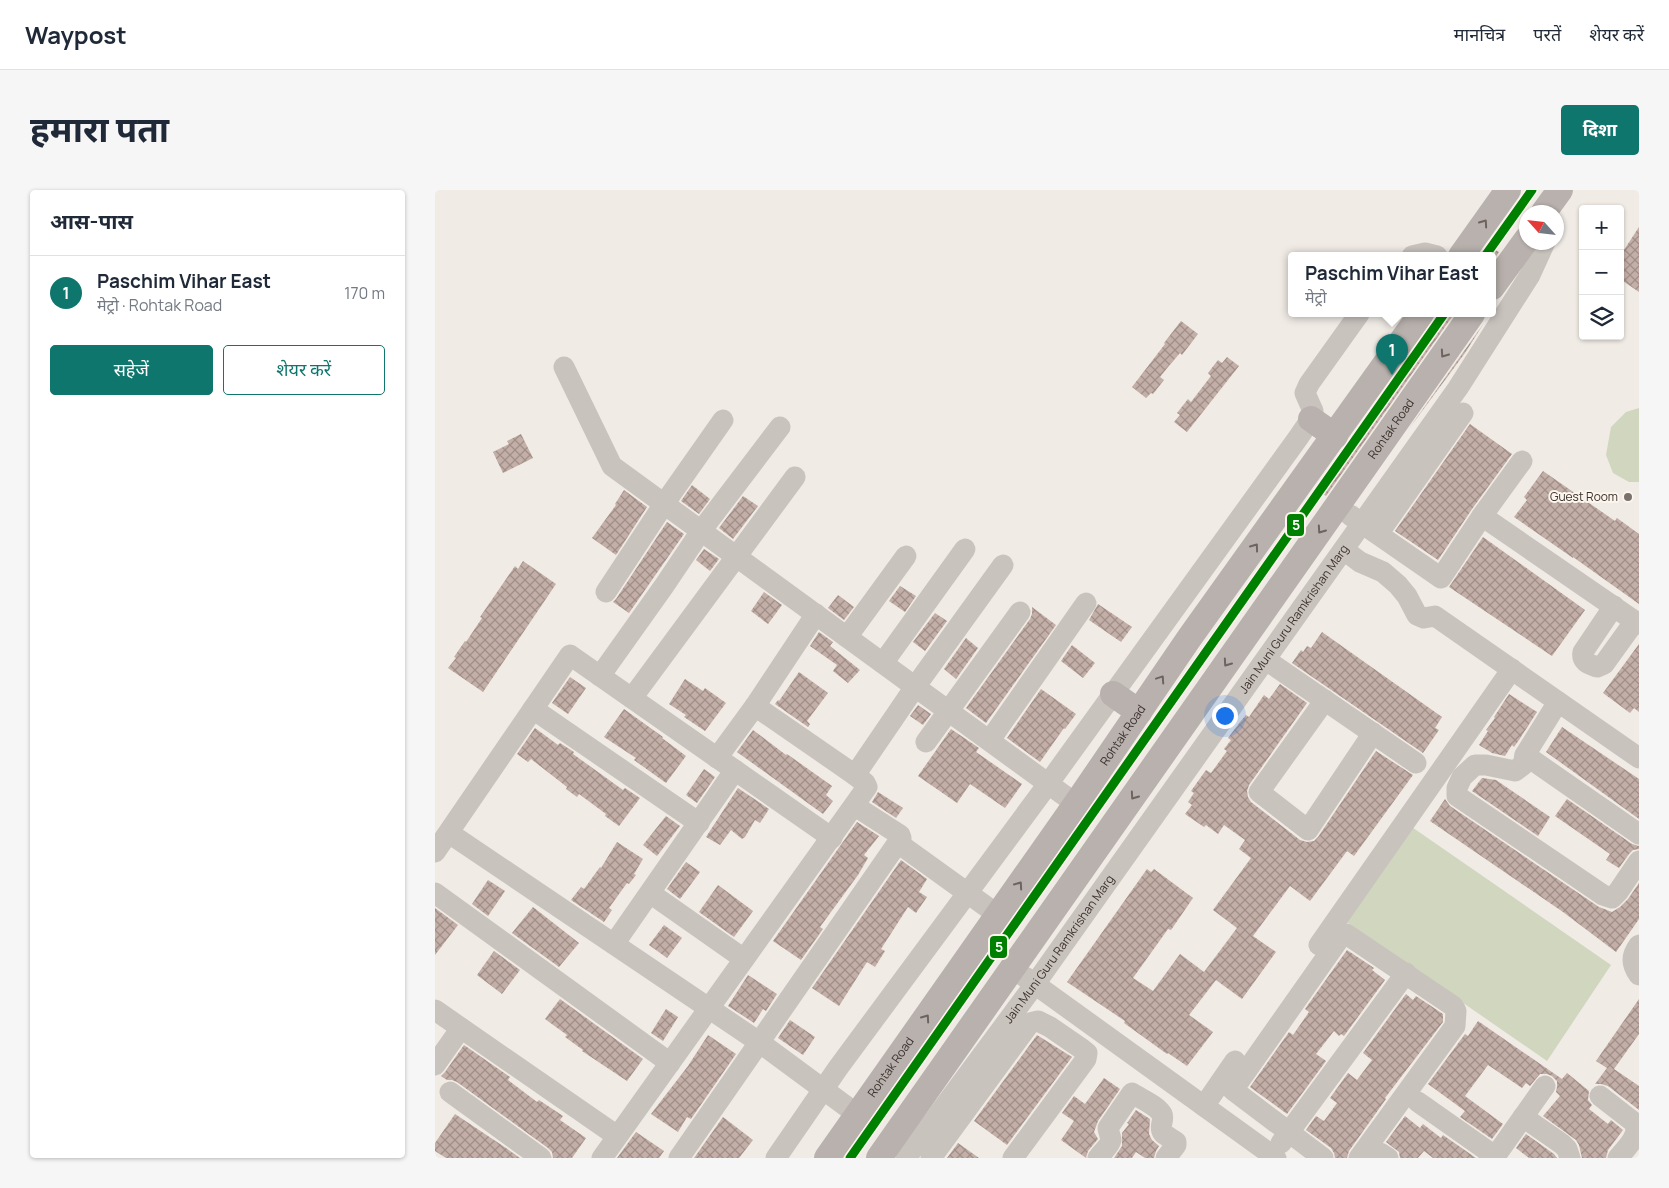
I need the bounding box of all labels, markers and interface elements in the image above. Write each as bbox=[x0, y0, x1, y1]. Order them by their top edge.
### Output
text: Waypost bbox=[25, 18, 127, 51]
text: मानचित्र bbox=[1454, 22, 1505, 46]
text: परतें bbox=[1533, 22, 1561, 46]
text: शेयर करें bbox=[1589, 22, 1644, 46]
text: हमारा पता bbox=[30, 105, 169, 153]
button: दिशा bbox=[1561, 105, 1639, 155]
north arrow bbox=[1519, 205, 1564, 250]
map controls bbox=[1579, 205, 1624, 340]
button: + bbox=[1579, 205, 1624, 250]
text: आस-पास bbox=[50, 207, 133, 235]
one-way arrow bbox=[1479, 220, 1487, 229]
button: − bbox=[1579, 250, 1624, 295]
popup bbox=[1288, 252, 1496, 317]
text: Paschim Vihar East bbox=[1305, 260, 1479, 286]
text: Paschim Vihar East bbox=[97, 268, 271, 294]
text: 1 bbox=[62, 282, 70, 304]
text: 170 m bbox=[344, 282, 385, 304]
text: मेट्रो bbox=[1305, 286, 1327, 308]
text: मेट्रो · Rohtak Road bbox=[97, 294, 222, 316]
button: layers bbox=[1579, 295, 1624, 340]
pin: 1 bbox=[1376, 334, 1408, 375]
button: सहेजें bbox=[50, 345, 213, 395]
button: शेयर करें bbox=[223, 345, 385, 395]
one-way arrow bbox=[1441, 348, 1450, 357]
street label: Rohtak Road bbox=[1364, 395, 1418, 462]
place label: Guest Room bbox=[1550, 488, 1618, 505]
marker: Guest Room bbox=[1622, 491, 1634, 503]
line badge: 5 bbox=[1286, 513, 1305, 537]
text: 5 bbox=[1292, 515, 1300, 534]
one-way arrow bbox=[1318, 524, 1327, 534]
street label: Jain Muni Guru Ramkrishan Marg bbox=[1235, 541, 1352, 697]
one-way arrow bbox=[1249, 543, 1258, 552]
one-way arrow bbox=[1224, 657, 1233, 667]
one-way arrow bbox=[1155, 675, 1164, 685]
street label: Rohtak Road bbox=[1096, 701, 1149, 769]
your location bbox=[1212, 703, 1238, 729]
one-way arrow bbox=[1131, 790, 1140, 800]
street label: Jain Muni Guru Ramkrishan Marg bbox=[1000, 871, 1118, 1027]
one-way arrow bbox=[1013, 881, 1022, 891]
line badge: 5 bbox=[989, 935, 1008, 959]
text: 5 bbox=[995, 937, 1003, 956]
one-way arrow bbox=[920, 1014, 929, 1024]
street label: Rohtak Road bbox=[863, 1033, 918, 1101]

